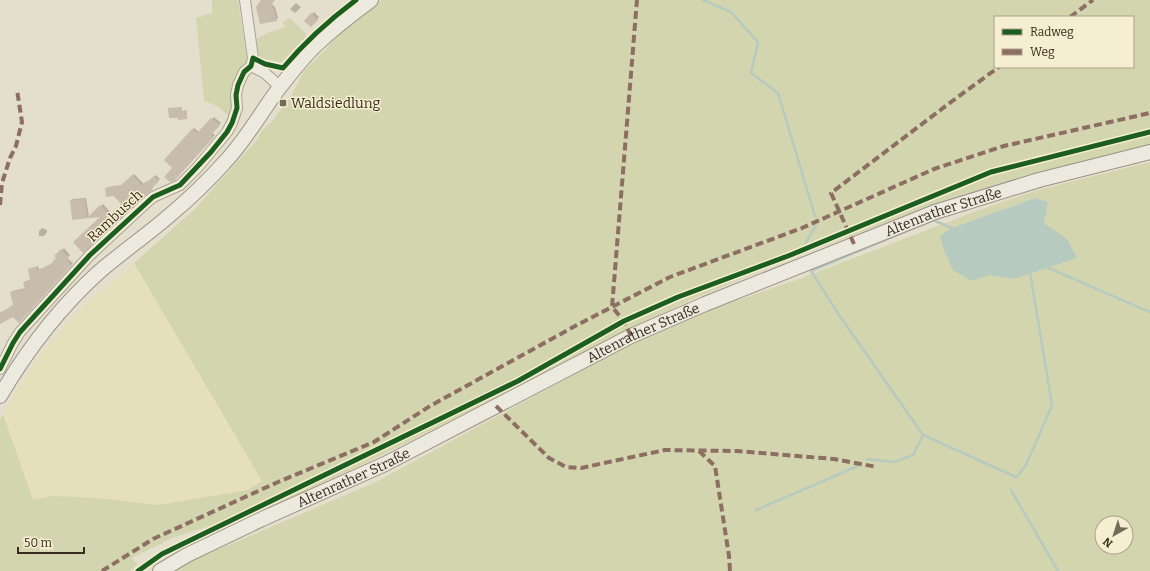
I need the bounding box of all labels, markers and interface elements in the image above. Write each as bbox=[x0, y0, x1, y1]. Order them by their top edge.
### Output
legend bbox=[994, 16, 1134, 68]
text: Radweg bbox=[1030, 25, 1074, 39]
text: Weg bbox=[1030, 45, 1055, 59]
place label: Waldsiedlung bbox=[291, 95, 381, 112]
marker: Waldsiedlung bbox=[278, 98, 288, 108]
street label: Altenrather Straße bbox=[882, 184, 1004, 240]
street label: Rambusch bbox=[84, 186, 146, 246]
street label: Altenrather Straße bbox=[584, 299, 702, 366]
street label: Altenrather Straße bbox=[294, 444, 413, 511]
north arrow bbox=[1094, 515, 1134, 555]
scale bar bbox=[18, 529, 84, 555]
text: N bbox=[1100, 534, 1115, 550]
text: 50 m bbox=[24, 536, 53, 550]

